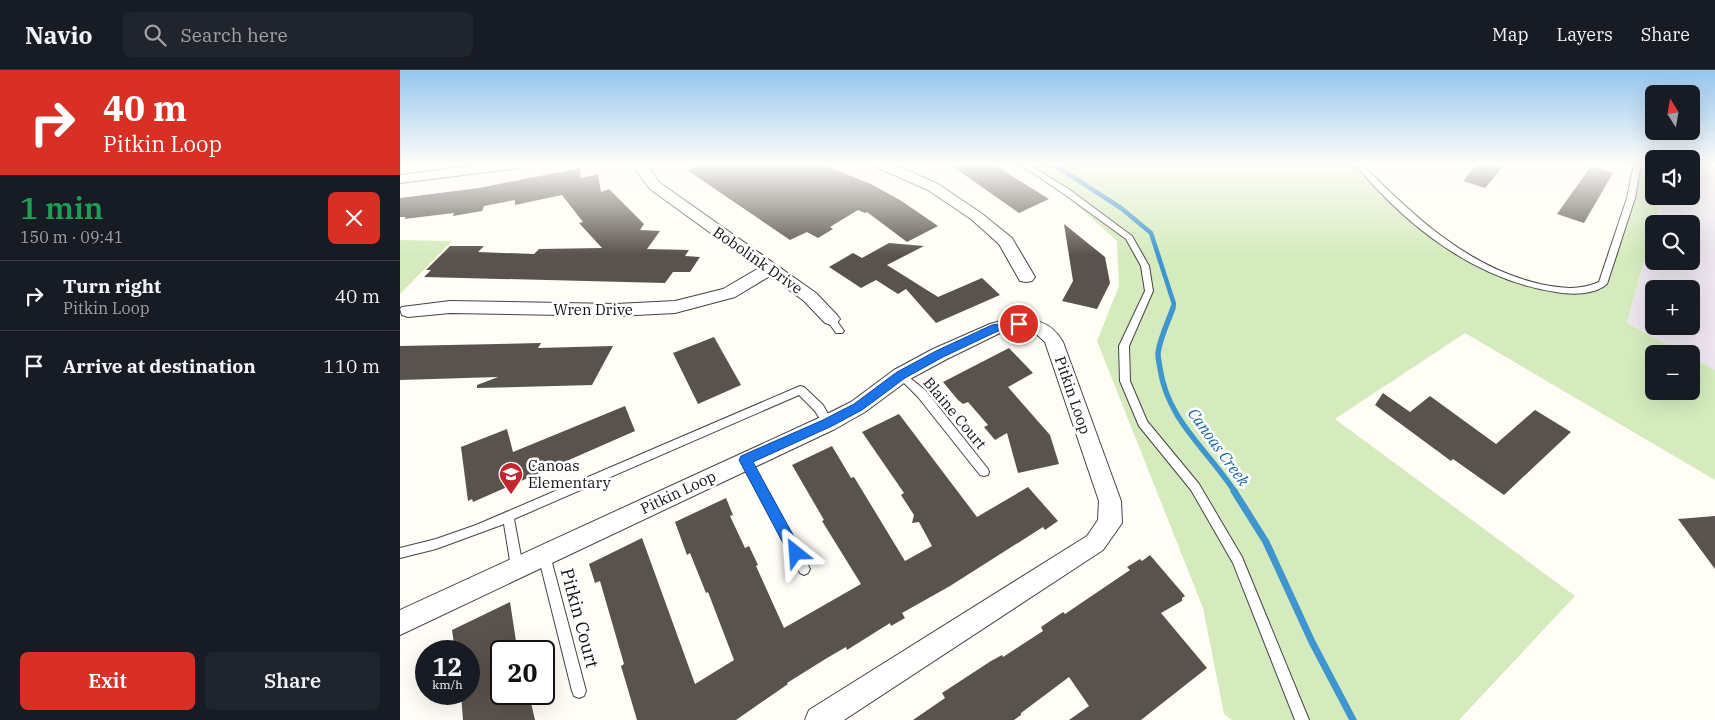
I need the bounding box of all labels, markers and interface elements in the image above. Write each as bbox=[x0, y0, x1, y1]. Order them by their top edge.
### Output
search box bbox=[123, 12, 473, 57]
text: Navio bbox=[25, 19, 93, 51]
icon: search bbox=[141, 21, 169, 49]
text: Search here bbox=[181, 23, 288, 47]
text: Map bbox=[1492, 23, 1529, 46]
text: Layers bbox=[1557, 23, 1613, 46]
text: Share bbox=[1641, 23, 1690, 46]
text: 40 m bbox=[103, 85, 187, 131]
north arrow bbox=[1645, 85, 1700, 140]
map controls bbox=[1645, 85, 1700, 400]
icon: right bbox=[20, 90, 85, 155]
text: Pitkin Loop bbox=[103, 129, 222, 158]
button: sound bbox=[1645, 150, 1700, 205]
text: 1 min bbox=[20, 188, 103, 227]
button: close bbox=[328, 192, 380, 244]
button: search bbox=[1645, 215, 1700, 270]
street label: Bobolink Drive bbox=[710, 222, 806, 298]
text: 150 m · 09:41 bbox=[20, 227, 123, 247]
text: Turn right bbox=[63, 274, 161, 298]
button: + bbox=[1645, 280, 1700, 335]
icon: right bbox=[20, 282, 48, 310]
text: 40 m bbox=[335, 284, 380, 308]
text: Pitkin Loop bbox=[63, 298, 150, 318]
street label: Wren Drive bbox=[553, 300, 633, 319]
pin bbox=[998, 303, 1040, 345]
icon: arrive bbox=[1005, 310, 1033, 338]
button: − bbox=[1645, 345, 1700, 400]
icon: arrive bbox=[20, 352, 48, 380]
text: Arrive at destination bbox=[63, 354, 256, 378]
text: 110 m bbox=[323, 354, 380, 378]
street label: Pitkin Loop bbox=[1051, 354, 1095, 436]
street label: Blaine Court bbox=[919, 373, 991, 453]
water label: Canoas Creek bbox=[1184, 404, 1254, 491]
place label: Canoas Elementary bbox=[528, 456, 611, 492]
school or university icon: Canoas Elementary bbox=[498, 461, 524, 495]
street label: Pitkin Loop bbox=[637, 466, 719, 518]
position arrow bbox=[769, 526, 821, 578]
street label: Pitkin Court bbox=[556, 566, 604, 670]
speed limit sign: 20 bbox=[490, 640, 555, 705]
text: 12 bbox=[432, 650, 463, 683]
button: Exit bbox=[20, 652, 195, 710]
button: Share bbox=[205, 652, 380, 710]
text: km/h bbox=[432, 677, 463, 692]

